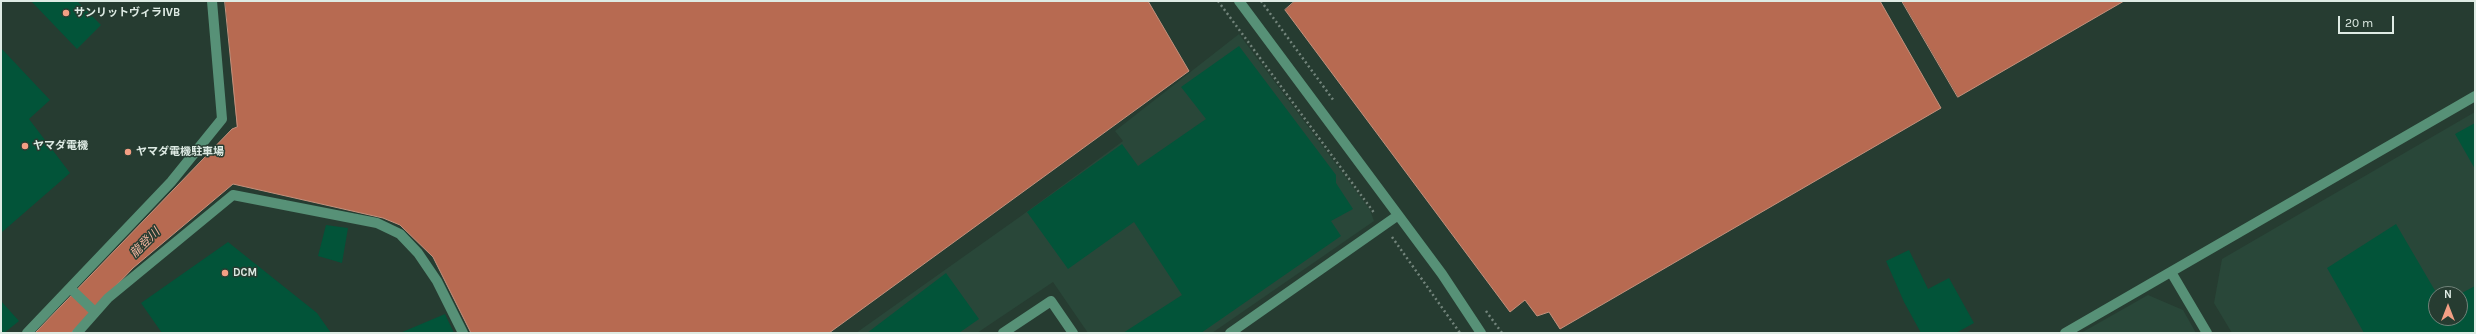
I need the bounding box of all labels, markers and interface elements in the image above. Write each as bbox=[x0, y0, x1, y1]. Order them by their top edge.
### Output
place label: サンリットヴィラⅣB bbox=[74, 6, 180, 20]
marker: サンリットヴィラⅣB bbox=[61, 8, 71, 18]
scale bar bbox=[2340, 8, 2396, 34]
text: 20 m bbox=[2345, 16, 2373, 30]
place label: ヤマダ電機 bbox=[33, 139, 88, 153]
marker: ヤマダ電機 bbox=[20, 141, 30, 151]
place label: ヤマダ電機駐車場 bbox=[136, 145, 224, 159]
marker: ヤマダ電機駐車場 bbox=[123, 147, 133, 157]
water label: 龍登川 bbox=[127, 225, 163, 261]
place label: DCM bbox=[233, 266, 257, 280]
marker: DCM bbox=[220, 268, 230, 278]
north arrow bbox=[2428, 286, 2468, 326]
text: N bbox=[2444, 288, 2452, 301]

